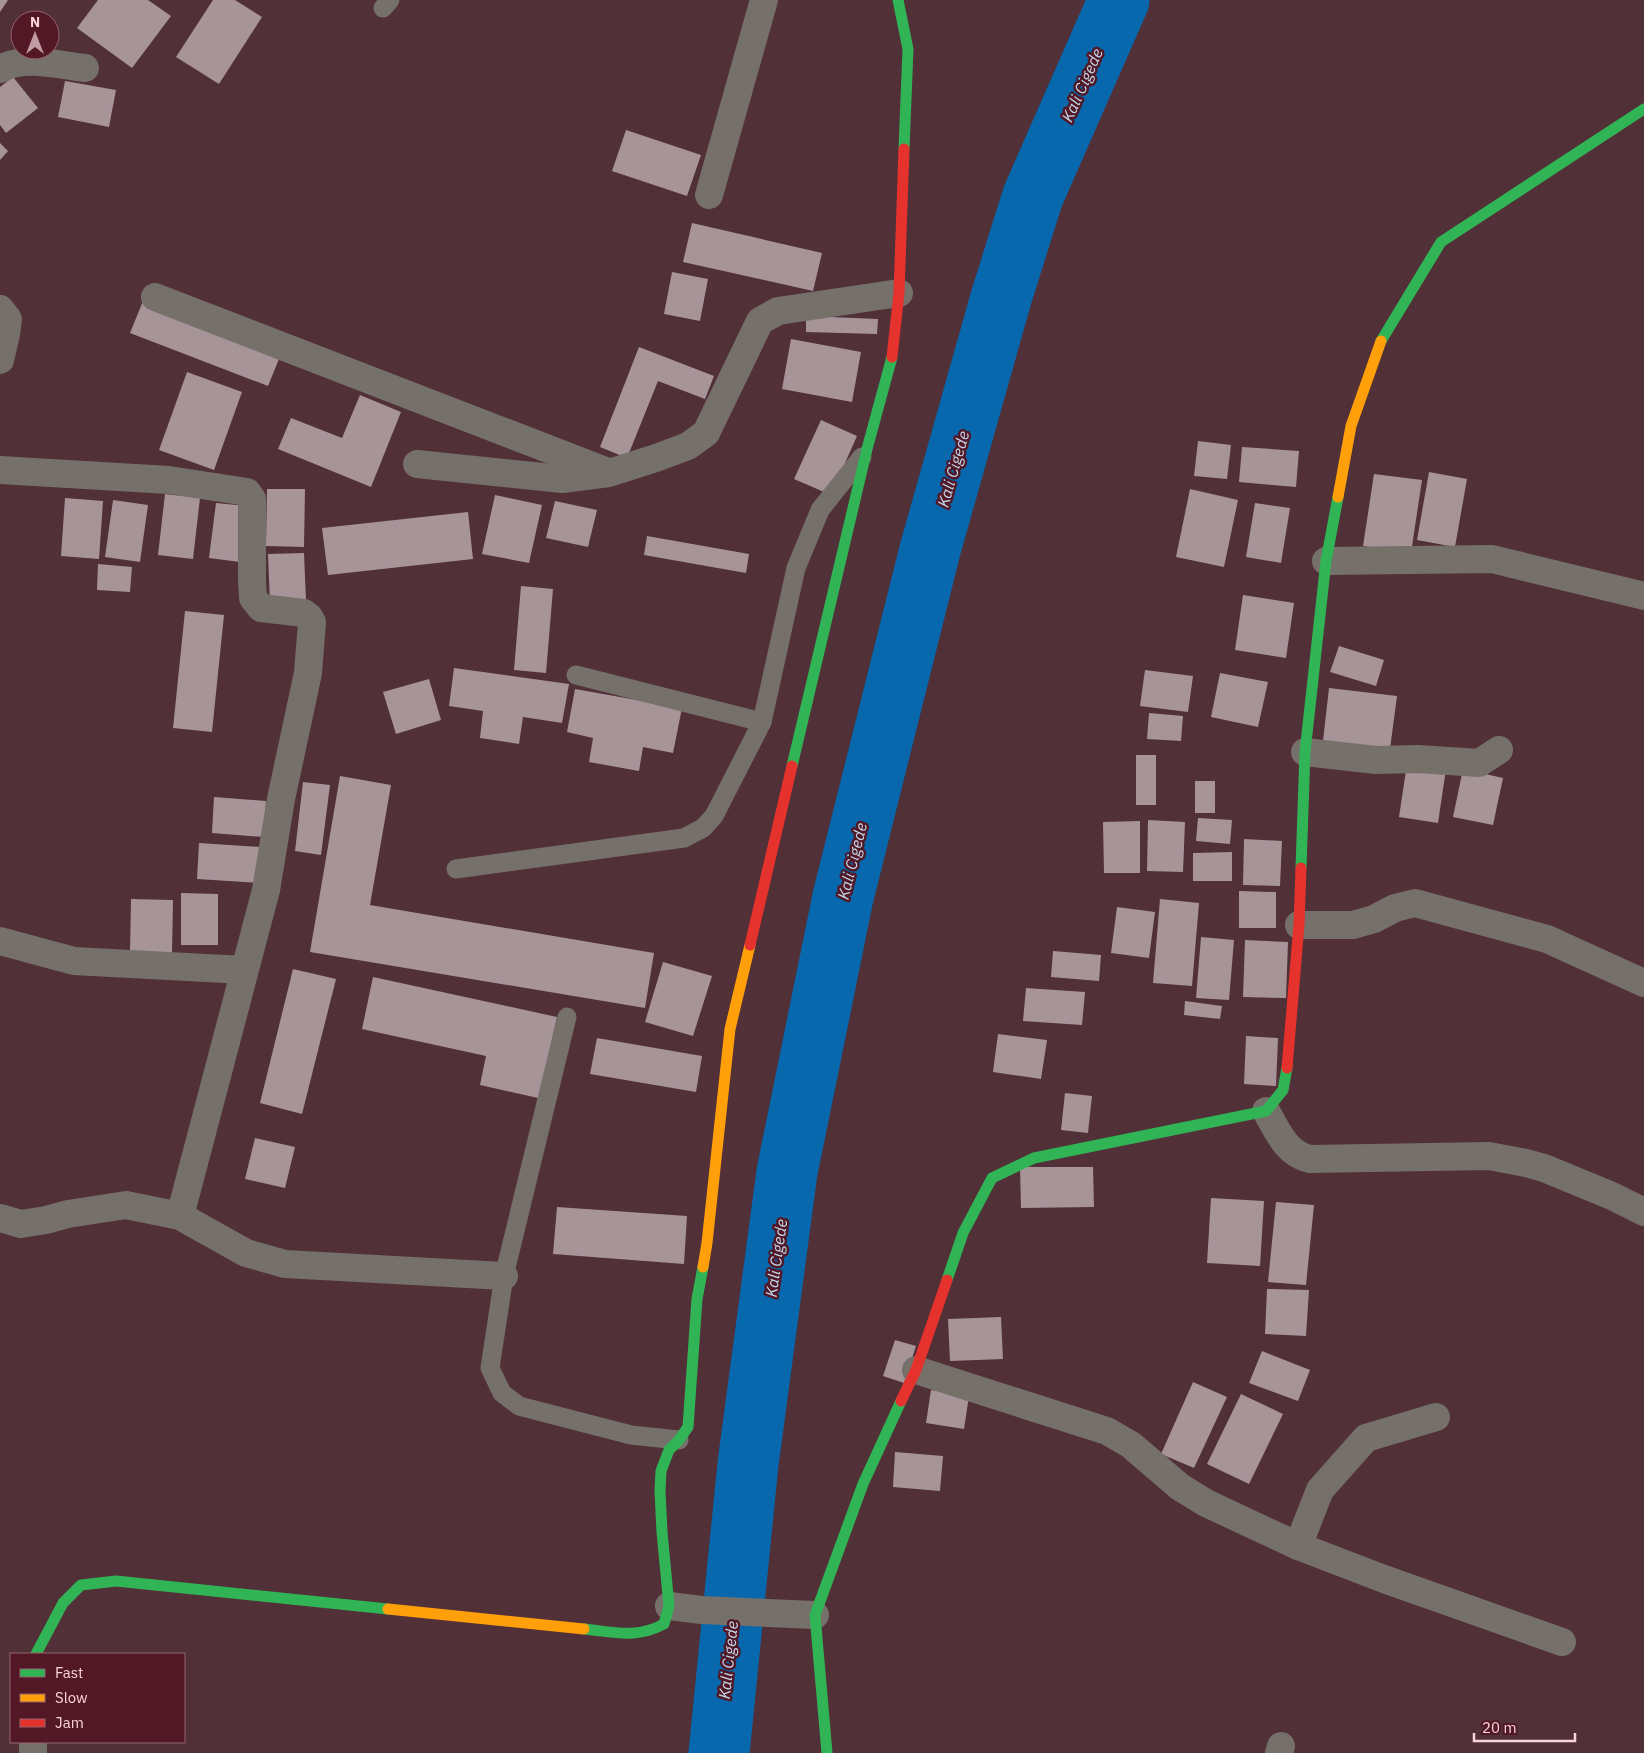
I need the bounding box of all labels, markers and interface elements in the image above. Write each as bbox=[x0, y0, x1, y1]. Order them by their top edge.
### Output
north arrow bbox=[10, 10, 60, 60]
text: N bbox=[30, 13, 40, 31]
water label: Kali Cigede bbox=[1057, 45, 1107, 125]
water label: Kali Cigede bbox=[933, 429, 973, 509]
water label: Kali Cigede bbox=[833, 821, 871, 901]
water label: Kali Cigede bbox=[761, 1218, 791, 1298]
water label: Kali Cigede bbox=[714, 1620, 742, 1700]
legend bbox=[10, 1653, 185, 1743]
text: Fast bbox=[55, 1663, 83, 1682]
text: Slow bbox=[55, 1688, 88, 1707]
scale bar bbox=[1474, 1710, 1575, 1742]
text: Jam bbox=[55, 1713, 84, 1732]
text: 20 m bbox=[1482, 1718, 1517, 1737]

